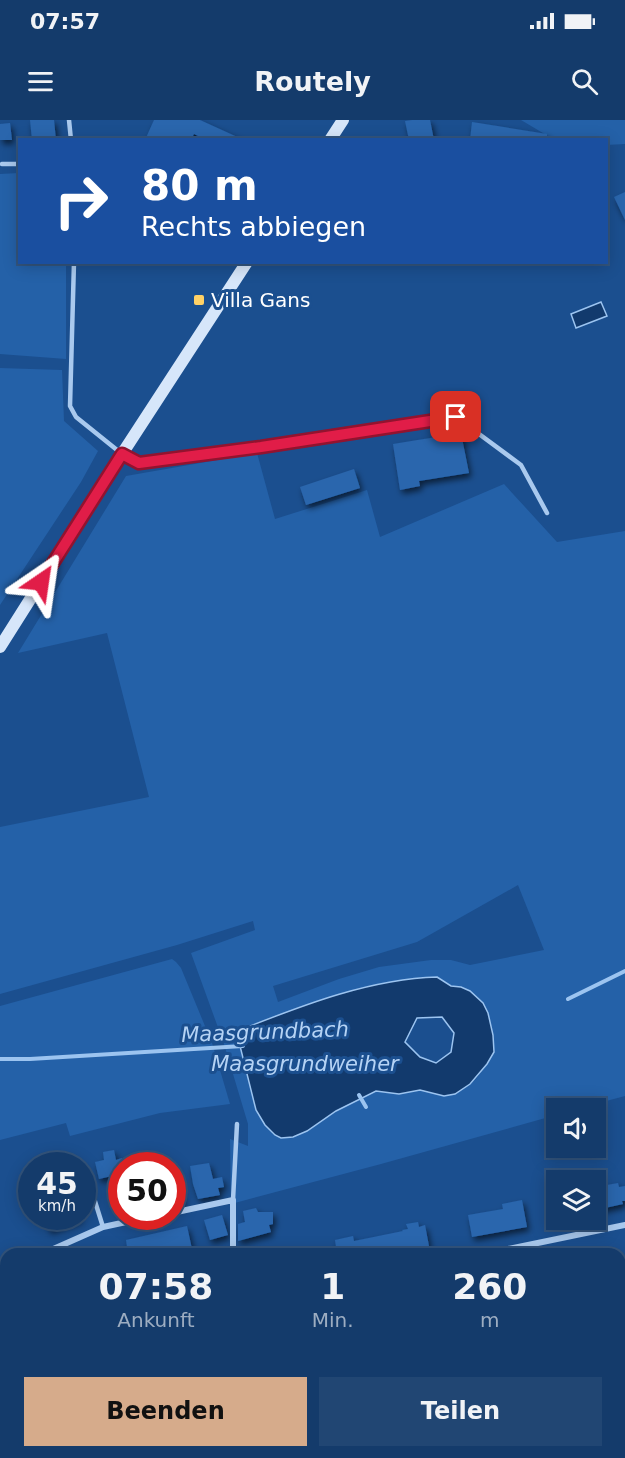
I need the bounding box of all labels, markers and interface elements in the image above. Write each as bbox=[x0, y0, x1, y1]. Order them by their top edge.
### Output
text: 07:57 bbox=[30, 9, 100, 34]
icon: menu bbox=[24, 65, 57, 98]
icon: search bbox=[568, 65, 601, 98]
text: Routely bbox=[254, 66, 371, 97]
text: 80 m bbox=[141, 161, 258, 210]
icon: right bbox=[42, 162, 120, 240]
text: Rechts abbiegen bbox=[141, 211, 366, 242]
place label: Villa Gans bbox=[211, 288, 310, 312]
marker: Villa Gans bbox=[192, 293, 206, 307]
pin bbox=[430, 391, 481, 442]
icon: arrive bbox=[439, 400, 472, 433]
position arrow bbox=[9, 550, 73, 614]
water label: Maasgrundbach bbox=[181, 1017, 349, 1047]
water label: Maasgrundweiher bbox=[211, 1052, 400, 1076]
map controls bbox=[546, 1098, 606, 1230]
button: sound bbox=[546, 1098, 606, 1158]
speed limit sign: 50 bbox=[108, 1152, 186, 1230]
text: 45 bbox=[36, 1166, 78, 1201]
button: layers bbox=[546, 1170, 606, 1230]
text: km/h bbox=[38, 1197, 76, 1215]
text: 07:58 bbox=[99, 1266, 213, 1307]
text: 1 bbox=[320, 1266, 345, 1307]
text: 260 bbox=[452, 1266, 527, 1307]
text: Ankunft bbox=[117, 1308, 195, 1332]
text: Min. bbox=[312, 1308, 354, 1332]
text: m bbox=[480, 1308, 500, 1332]
button: Beenden bbox=[24, 1377, 307, 1446]
button: Teilen bbox=[319, 1377, 602, 1446]

